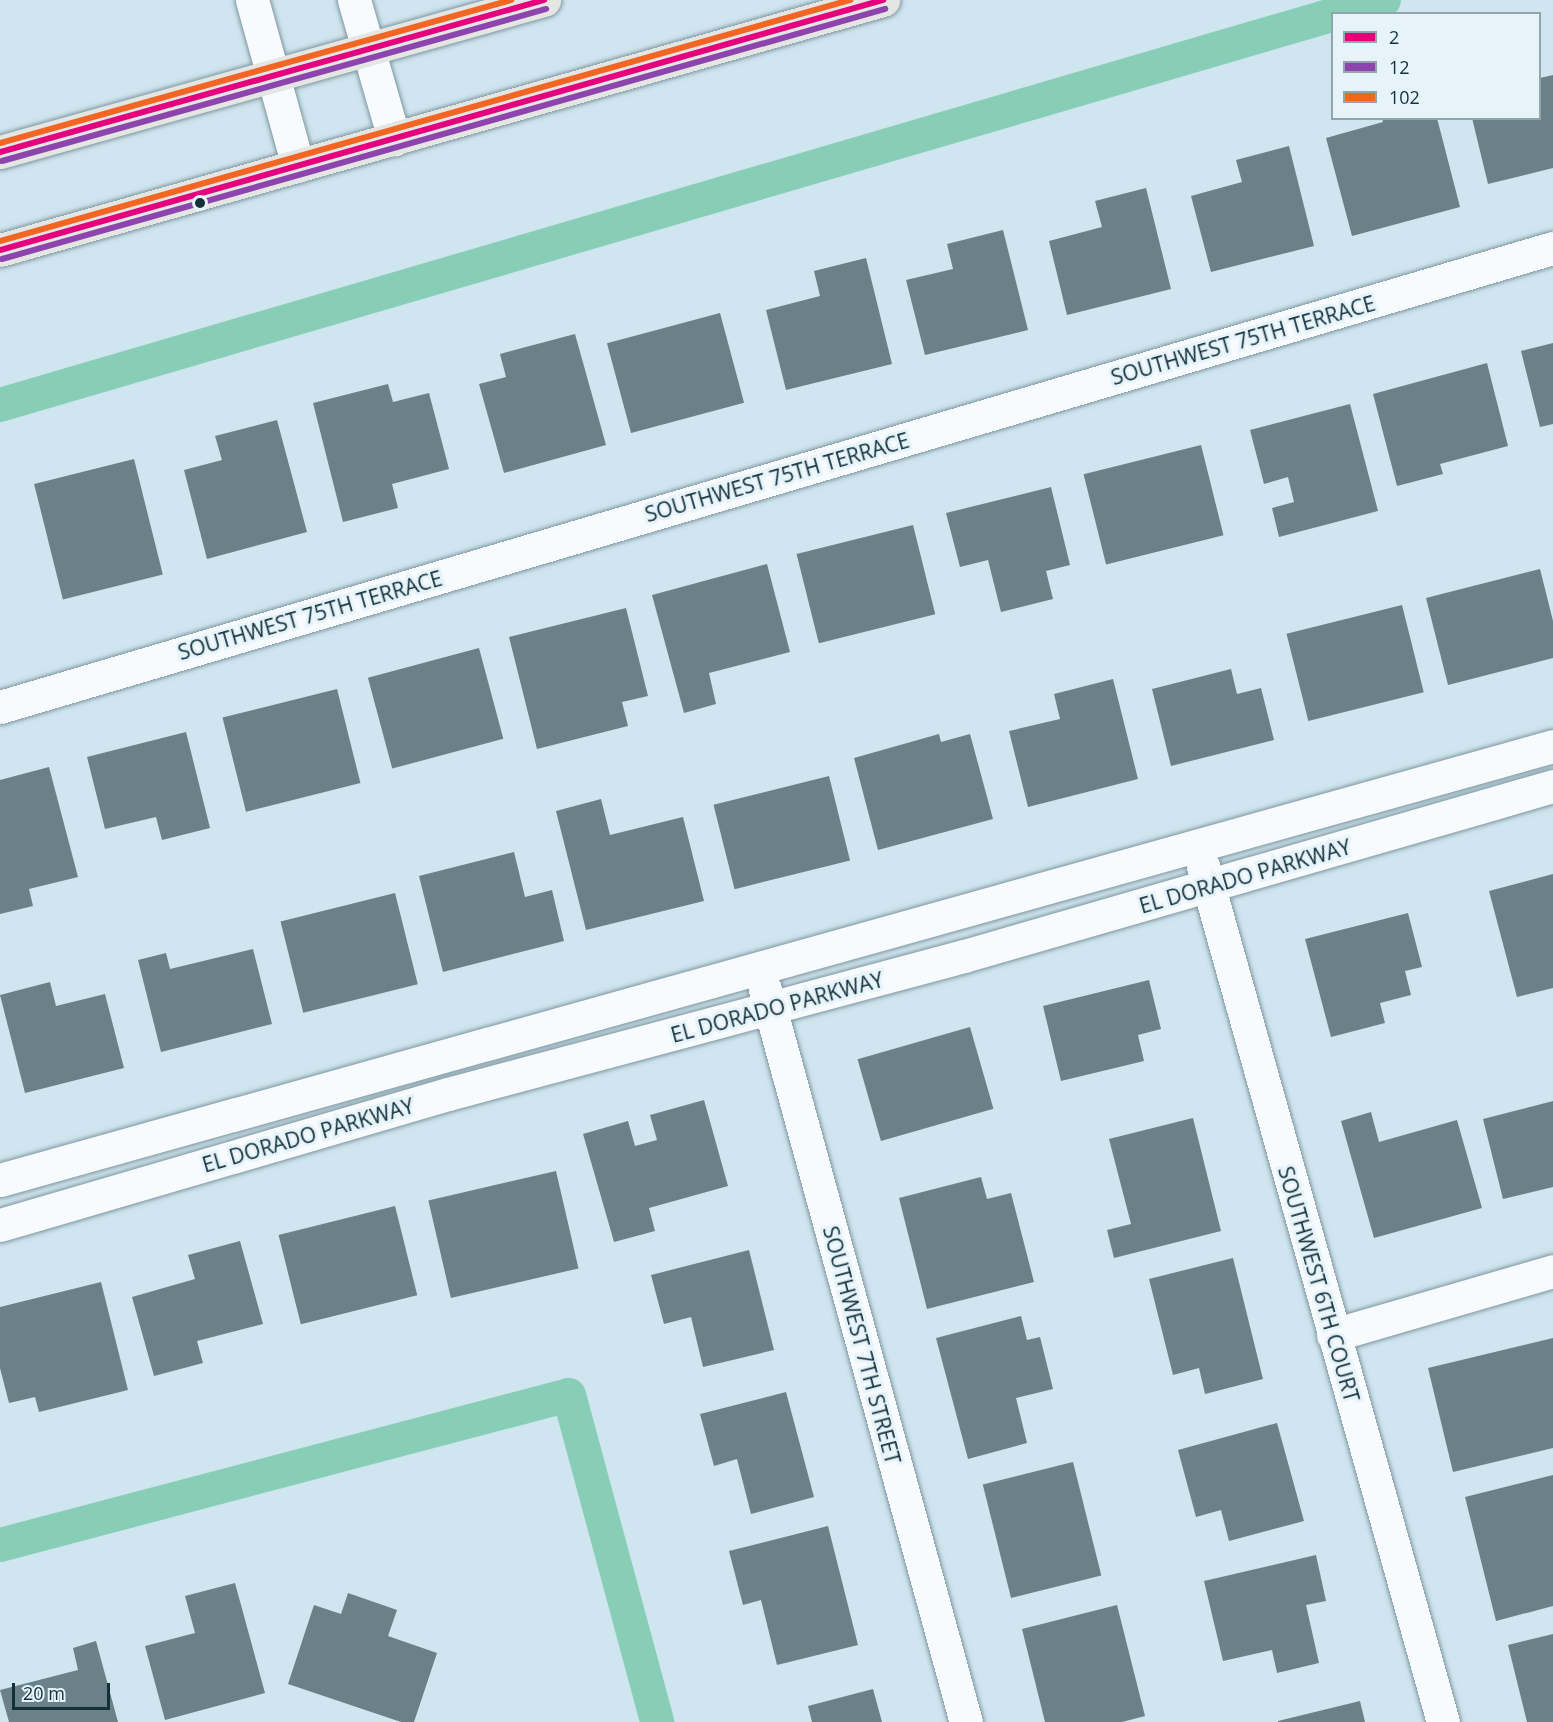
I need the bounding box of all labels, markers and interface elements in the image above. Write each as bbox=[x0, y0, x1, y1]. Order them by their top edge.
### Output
legend bbox=[1331, 12, 1541, 120]
text: 2 bbox=[1389, 25, 1399, 49]
text: 12 bbox=[1389, 55, 1410, 79]
text: 102 bbox=[1389, 85, 1420, 109]
unlabelled marker bbox=[194, 197, 206, 209]
street label: SOUTHWEST 75TH TERRACE bbox=[1108, 290, 1378, 390]
street label: SOUTHWEST 75TH TERRACE bbox=[642, 427, 912, 527]
street label: SOUTHWEST 75TH TERRACE bbox=[175, 565, 445, 665]
street label: EL DORADO PARKWAY bbox=[1136, 834, 1354, 918]
street label: EL DORADO PARKWAY bbox=[668, 966, 886, 1048]
street label: EL DORADO PARKWAY bbox=[199, 1093, 417, 1177]
street label: SOUTHWEST 6TH COURT bbox=[1273, 1163, 1365, 1405]
street label: SOUTHWEST 7TH STREET bbox=[818, 1223, 906, 1467]
scale bar bbox=[15, 1671, 112, 1709]
text: 20 m bbox=[23, 1681, 65, 1705]

